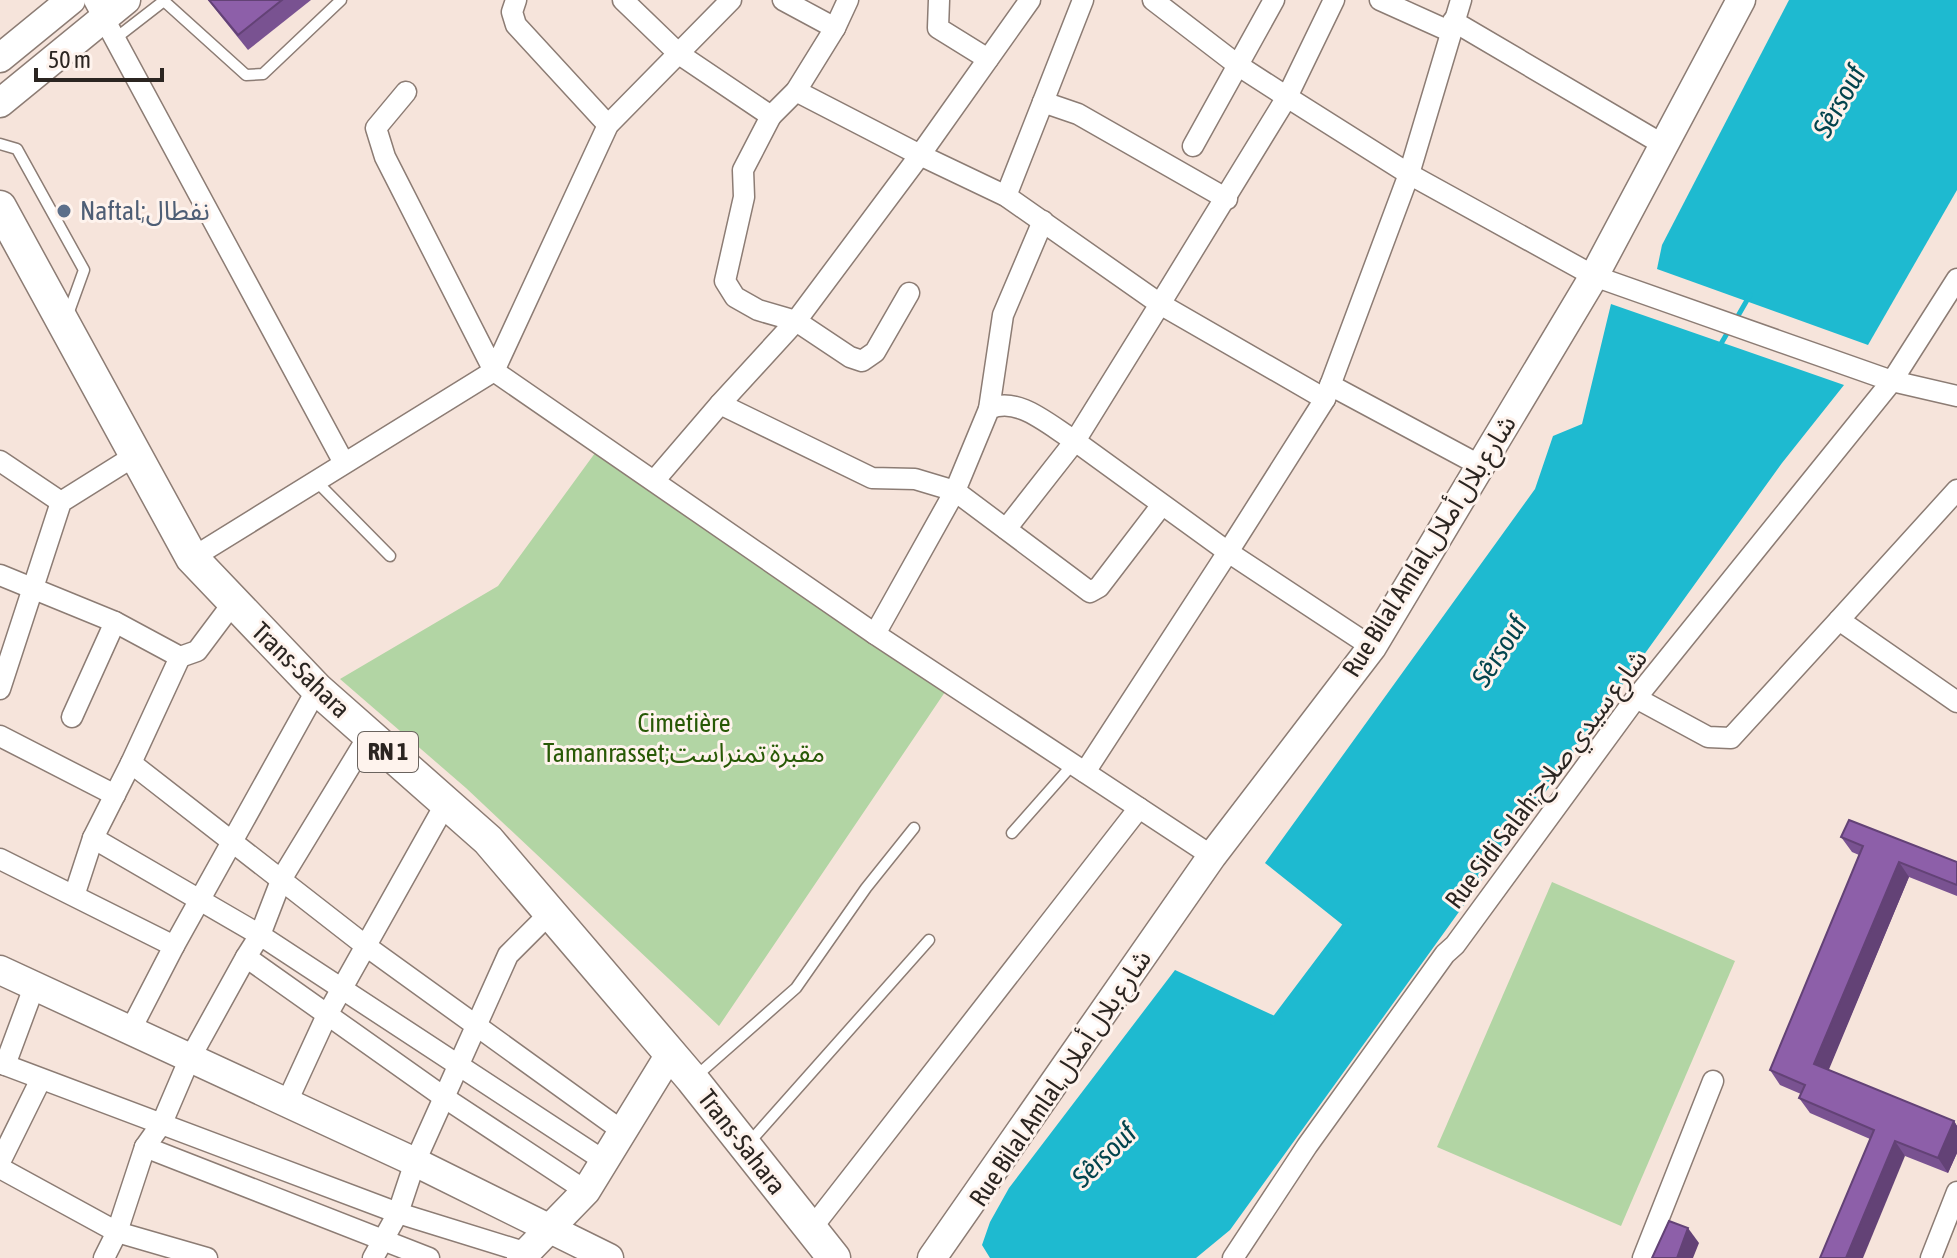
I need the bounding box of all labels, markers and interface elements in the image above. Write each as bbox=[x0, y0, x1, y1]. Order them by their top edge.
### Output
scale bar bbox=[36, 32, 162, 82]
text: 50 m bbox=[48, 46, 91, 73]
water label: Sêrsouf bbox=[1805, 59, 1873, 143]
place label: Naftal;نفطال bbox=[80, 196, 210, 226]
marker: Naftal;نفطال bbox=[55, 202, 73, 220]
street label: Rue Bilal Amlal,شارع بلال أملال bbox=[1335, 409, 1525, 684]
water label: Sêrsouf bbox=[1464, 609, 1534, 693]
street label: Trans-Sahara bbox=[246, 616, 356, 724]
street label: Rue Sidi Salah;شارع سيدي صلاح bbox=[1439, 644, 1657, 917]
park label: Cimetière Tamanrasset;مقبرة تمنراست bbox=[543, 708, 825, 768]
road number: RN 1 bbox=[358, 732, 418, 772]
street label: Rue Bilal Amlal,شارع بلال أملال bbox=[962, 944, 1160, 1214]
street label: Trans-Sahara bbox=[692, 1084, 792, 1200]
water label: Sêrsouf bbox=[1064, 1116, 1144, 1194]

